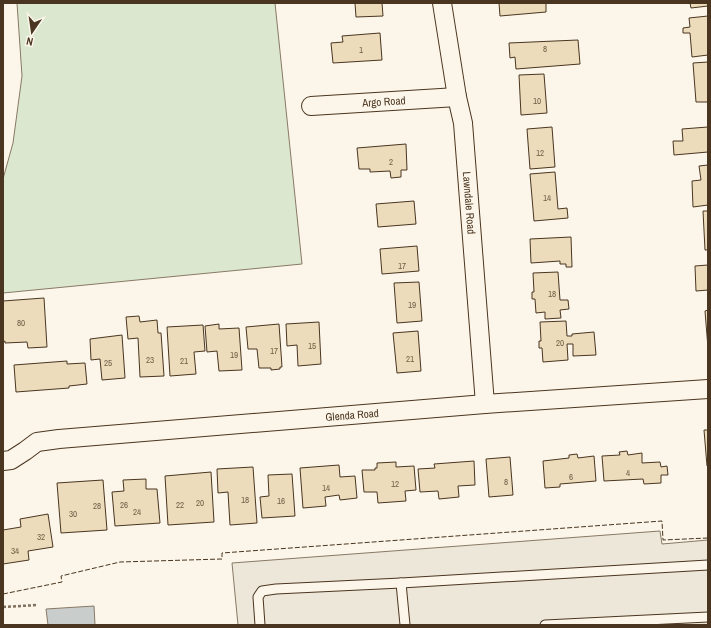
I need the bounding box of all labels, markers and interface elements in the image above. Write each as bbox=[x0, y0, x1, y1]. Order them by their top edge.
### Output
north arrow bbox=[12, 12, 52, 52]
text: N bbox=[25, 34, 34, 49]
house number: 8 bbox=[543, 43, 547, 55]
house number: 1 bbox=[359, 44, 363, 56]
street label: Argo Road bbox=[361, 93, 406, 110]
house number: 10 bbox=[533, 95, 541, 107]
house number: 12 bbox=[536, 147, 544, 159]
house number: 2 bbox=[389, 156, 393, 168]
street label: Lawndale Road bbox=[460, 171, 479, 235]
house number: 14 bbox=[543, 192, 551, 204]
house number: 17 bbox=[398, 260, 406, 272]
house number: 18 bbox=[548, 288, 556, 300]
house number: 19 bbox=[408, 299, 416, 311]
house number: 80 bbox=[17, 317, 25, 329]
house number: 20 bbox=[556, 337, 564, 349]
house number: 15 bbox=[308, 340, 316, 352]
house number: 17 bbox=[270, 345, 278, 357]
house number: 19 bbox=[230, 349, 238, 361]
house number: 21 bbox=[406, 353, 414, 365]
house number: 23 bbox=[146, 354, 154, 366]
house number: 21 bbox=[180, 355, 188, 367]
house number: 25 bbox=[104, 357, 112, 369]
street label: Glenda Road bbox=[325, 406, 379, 424]
house number: 4 bbox=[626, 467, 630, 479]
house number: 6 bbox=[569, 471, 573, 483]
house number: 8 bbox=[504, 476, 508, 488]
house number: 12 bbox=[391, 478, 399, 490]
house number: 14 bbox=[322, 482, 330, 494]
house number: 18 bbox=[241, 494, 249, 506]
house number: 16 bbox=[277, 495, 285, 507]
house number: 20 bbox=[196, 497, 204, 509]
house number: 26 bbox=[120, 499, 128, 511]
house number: 22 bbox=[176, 499, 184, 511]
house number: 28 bbox=[93, 500, 101, 512]
house number: 24 bbox=[133, 506, 141, 518]
house number: 30 bbox=[69, 508, 77, 520]
house number: 32 bbox=[37, 531, 45, 543]
house number: 34 bbox=[11, 545, 19, 557]

